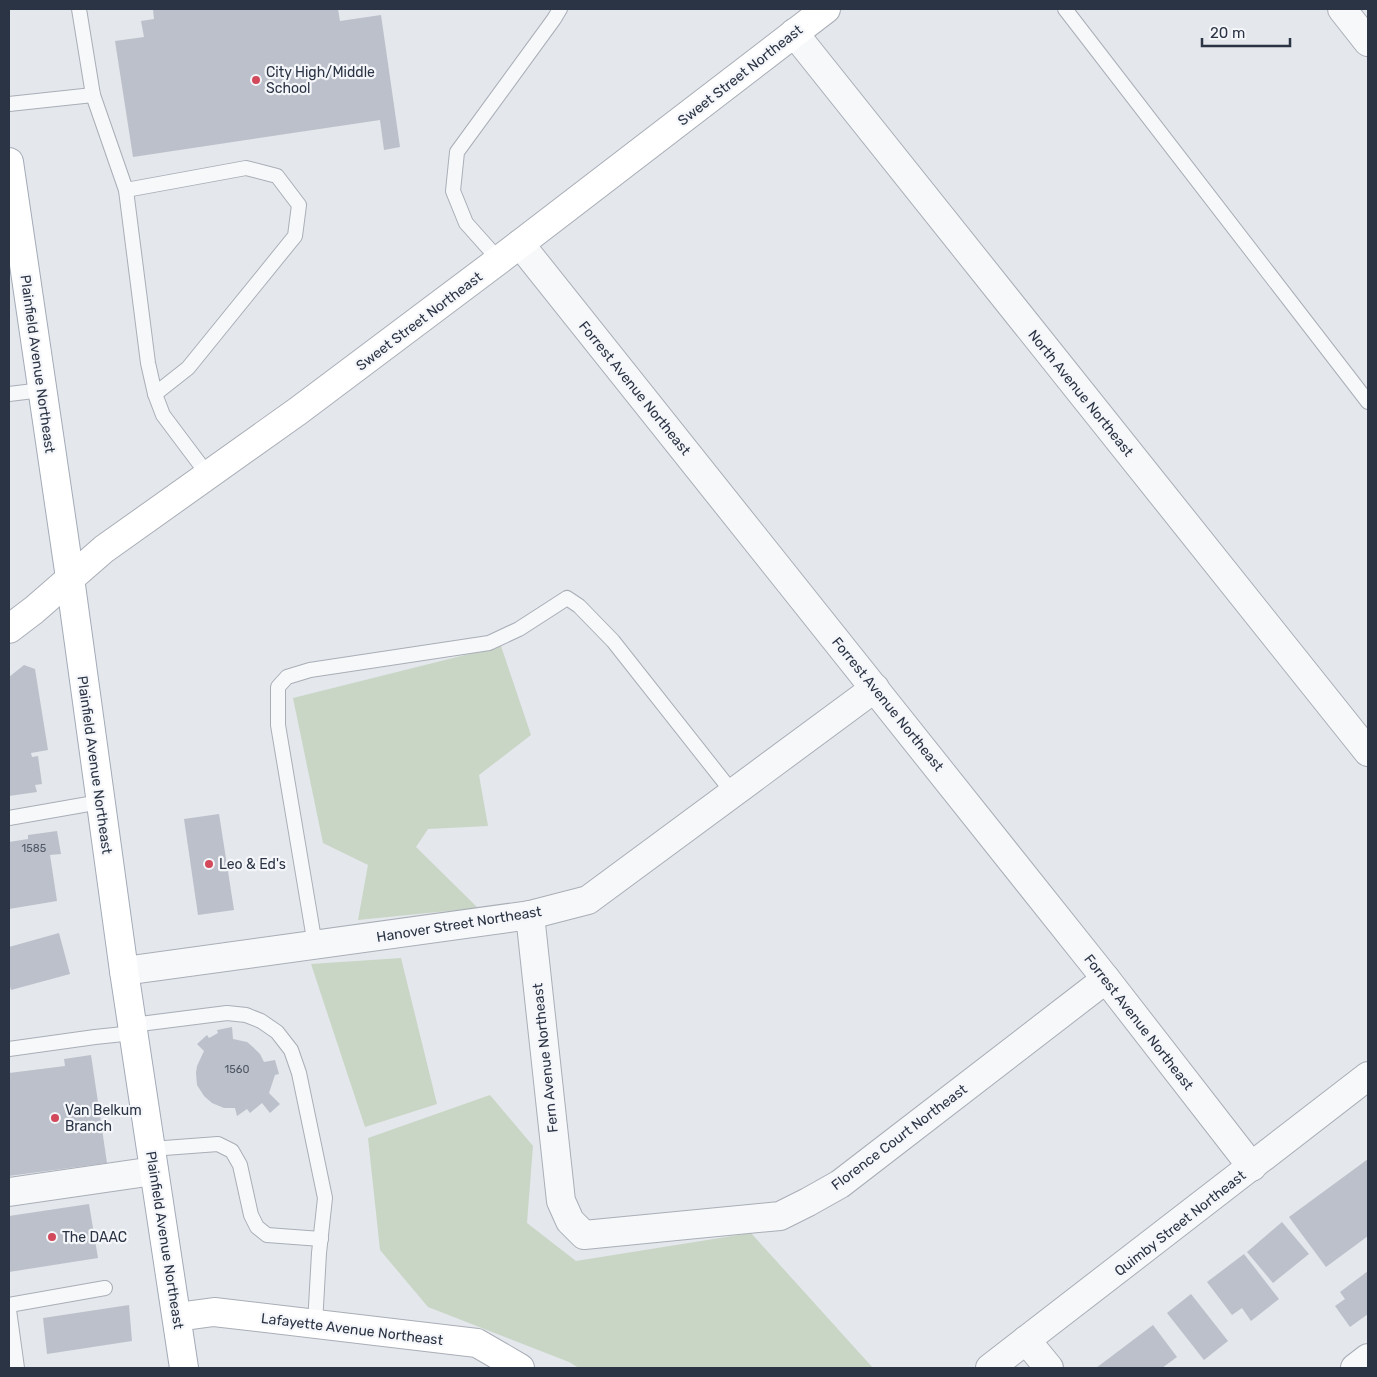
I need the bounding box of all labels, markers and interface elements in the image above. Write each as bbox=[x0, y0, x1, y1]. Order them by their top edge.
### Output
scale bar bbox=[1202, 15, 1290, 47]
street label: Sweet Street Northeast bbox=[675, 21, 806, 129]
text: 20 m bbox=[1210, 24, 1245, 42]
place label: City High/Middle School bbox=[266, 64, 375, 97]
marker: City High/Middle School bbox=[250, 74, 262, 86]
street label: Sweet Street Northeast bbox=[353, 268, 486, 374]
street label: Plainfield Avenue Northeast bbox=[17, 274, 59, 455]
street label: Forrest Avenue Northeast bbox=[575, 318, 694, 459]
street label: North Avenue Northeast bbox=[1024, 327, 1137, 460]
street label: Forrest Avenue Northeast bbox=[828, 634, 947, 775]
street label: Plainfield Avenue Northeast bbox=[74, 675, 116, 856]
house number: 1585 bbox=[22, 842, 47, 855]
place label: Leo & Ed's bbox=[219, 856, 286, 873]
marker: Leo & Ed's bbox=[203, 858, 215, 870]
street label: Hanover Street Northeast bbox=[375, 903, 543, 946]
street label: Forrest Avenue Northeast bbox=[1080, 951, 1197, 1094]
street label: Fern Avenue Northeast bbox=[529, 982, 562, 1134]
house number: 1560 bbox=[225, 1063, 249, 1076]
street label: Florence Court Northeast bbox=[828, 1081, 971, 1194]
place label: Van Belkum Branch bbox=[65, 1102, 142, 1135]
marker: Van Belkum Branch bbox=[49, 1112, 61, 1124]
street label: Plainfield Avenue Northeast bbox=[142, 1150, 187, 1331]
street label: Quimby Street Northeast bbox=[1111, 1167, 1250, 1280]
place label: The DAAC bbox=[62, 1229, 127, 1246]
marker: The DAAC bbox=[46, 1231, 58, 1243]
street label: Lafayette Avenue Northeast bbox=[260, 1310, 444, 1349]

